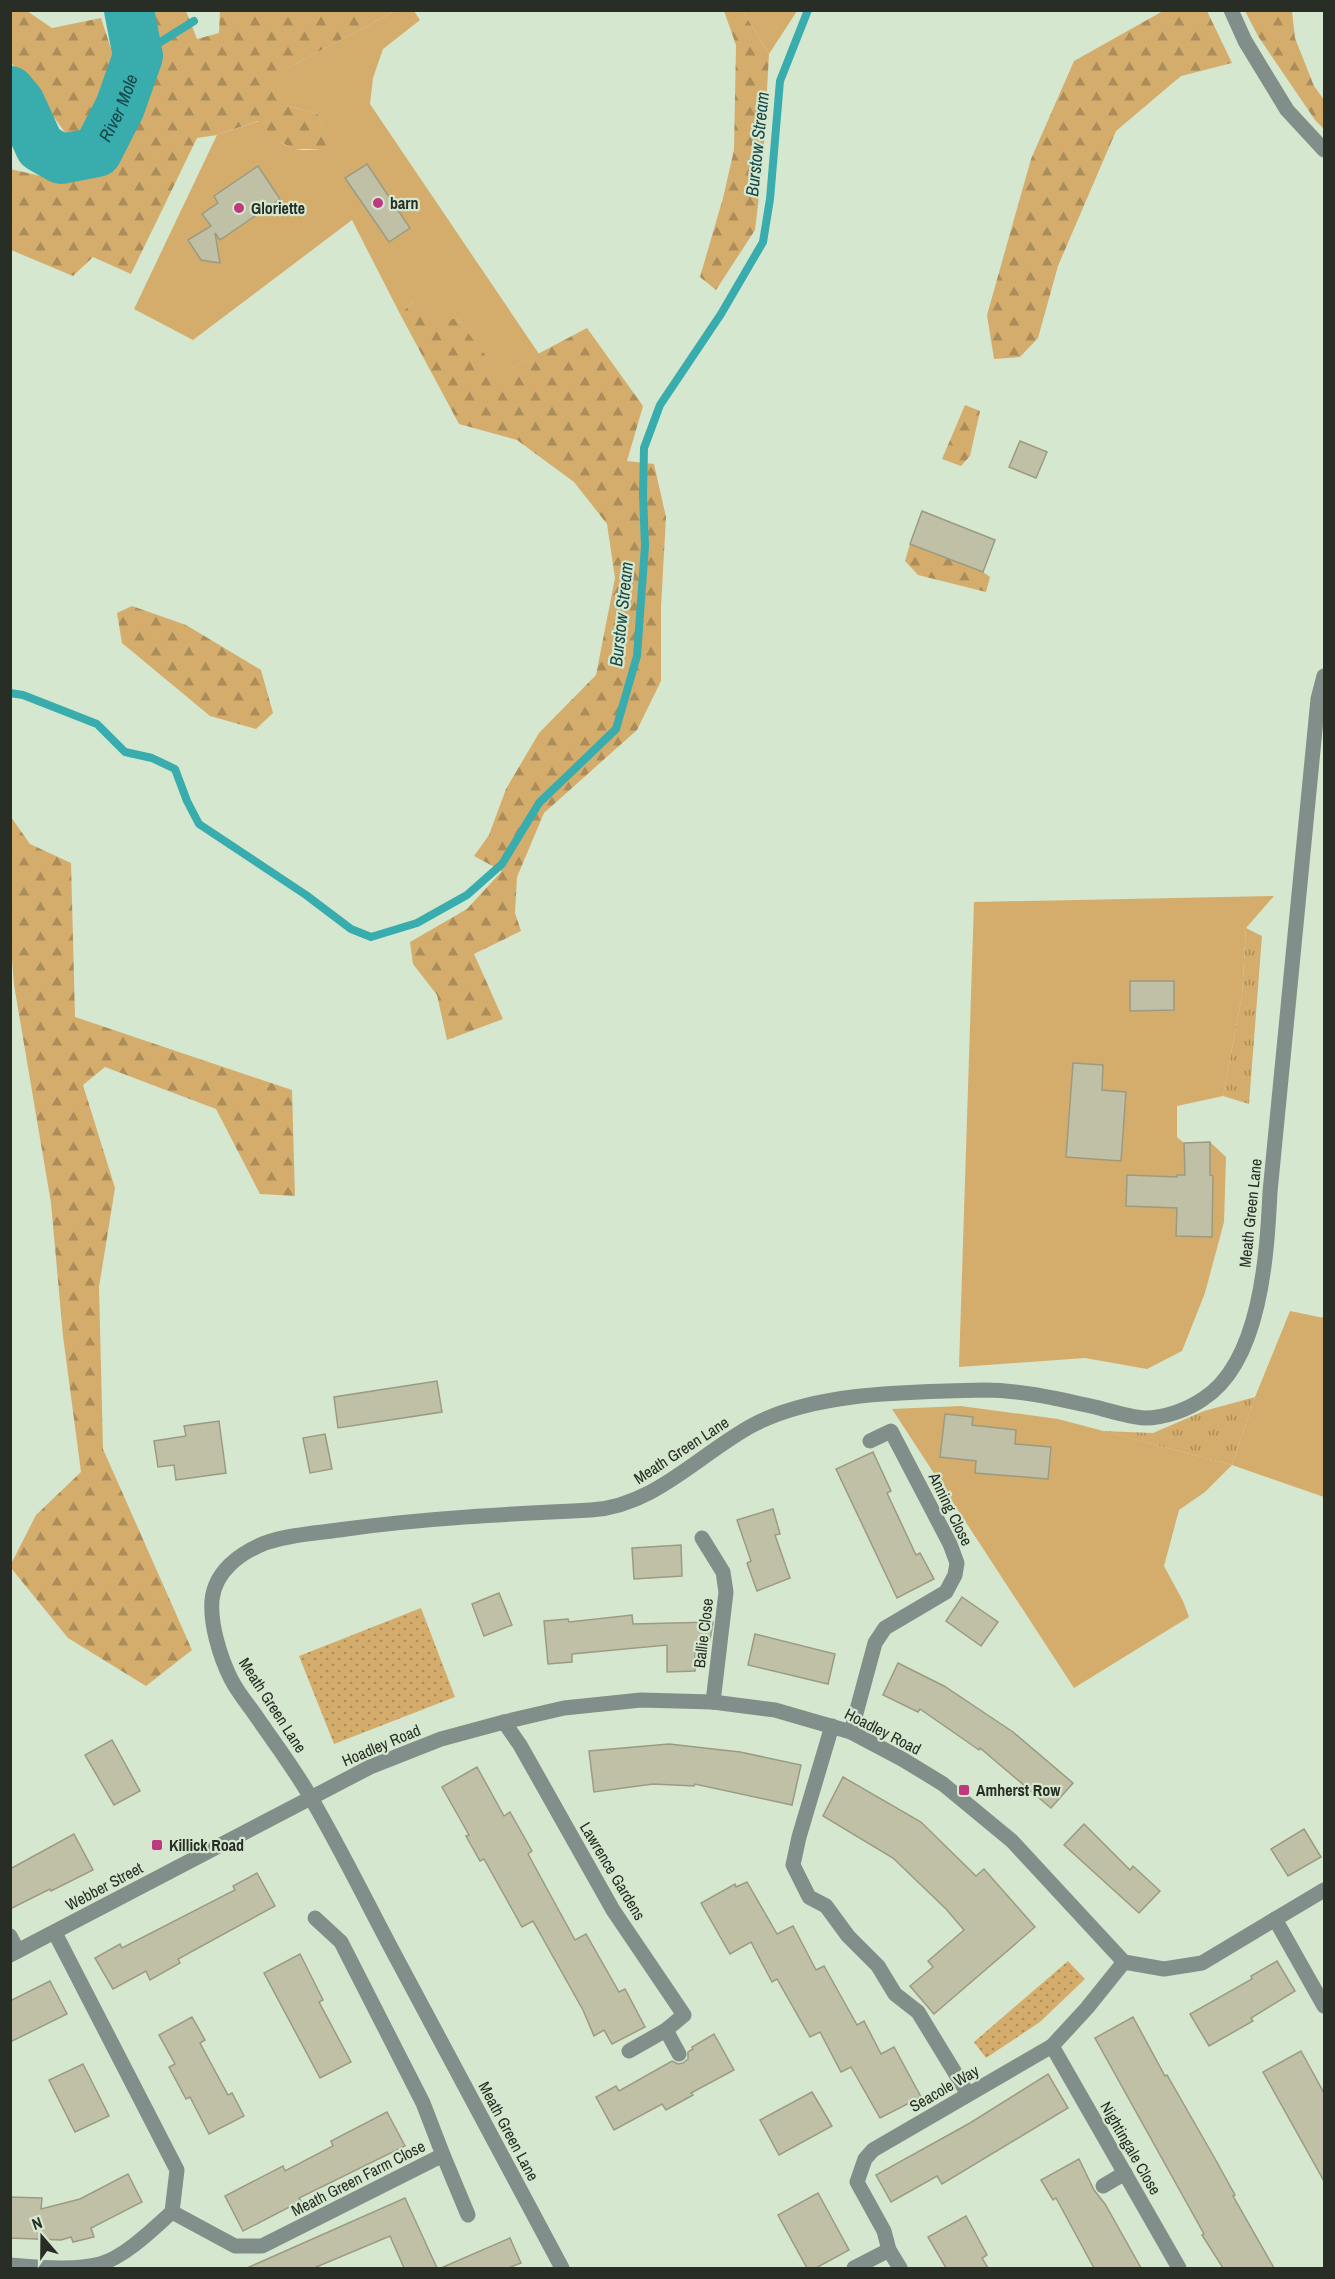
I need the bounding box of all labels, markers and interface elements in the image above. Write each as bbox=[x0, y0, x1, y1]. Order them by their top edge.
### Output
water label: River Mole bbox=[92, 70, 143, 146]
water label: Burstow Stream bbox=[739, 90, 775, 198]
place label: barn bbox=[390, 192, 418, 214]
marker: barn bbox=[371, 196, 385, 210]
place label: Gloriette bbox=[251, 197, 305, 219]
marker: Gloriette bbox=[232, 201, 246, 215]
water label: Burstow Stream bbox=[603, 560, 639, 668]
street label: Meath Green Lane bbox=[1233, 1157, 1267, 1269]
street label: Meath Green Lane bbox=[629, 1411, 733, 1489]
street label: Anning Close bbox=[923, 1468, 978, 1549]
street label: Ballie Close bbox=[688, 1597, 718, 1669]
street label: Meath Green Lane bbox=[234, 1653, 312, 1757]
street label: Hoadley Road bbox=[841, 1702, 925, 1760]
street label: Hoadley Road bbox=[338, 1719, 424, 1771]
place label: Amherst Row bbox=[976, 1779, 1061, 1801]
marker: Amherst Row bbox=[957, 1783, 971, 1797]
street label: Lawrence Gardens bbox=[575, 1818, 651, 1924]
place label: Killick Road bbox=[169, 1834, 244, 1856]
marker: Killick Road bbox=[150, 1838, 164, 1852]
street label: Webber Street bbox=[62, 1856, 147, 1916]
street label: Seacole Way bbox=[905, 2059, 983, 2117]
street label: Meath Green Lane bbox=[474, 2078, 544, 2184]
street label: Nightingale Close bbox=[1095, 2097, 1167, 2199]
street label: Meath Green Farm Close bbox=[287, 2135, 429, 2221]
north arrow bbox=[12, 2207, 72, 2267]
text: N bbox=[29, 2211, 45, 2235]

